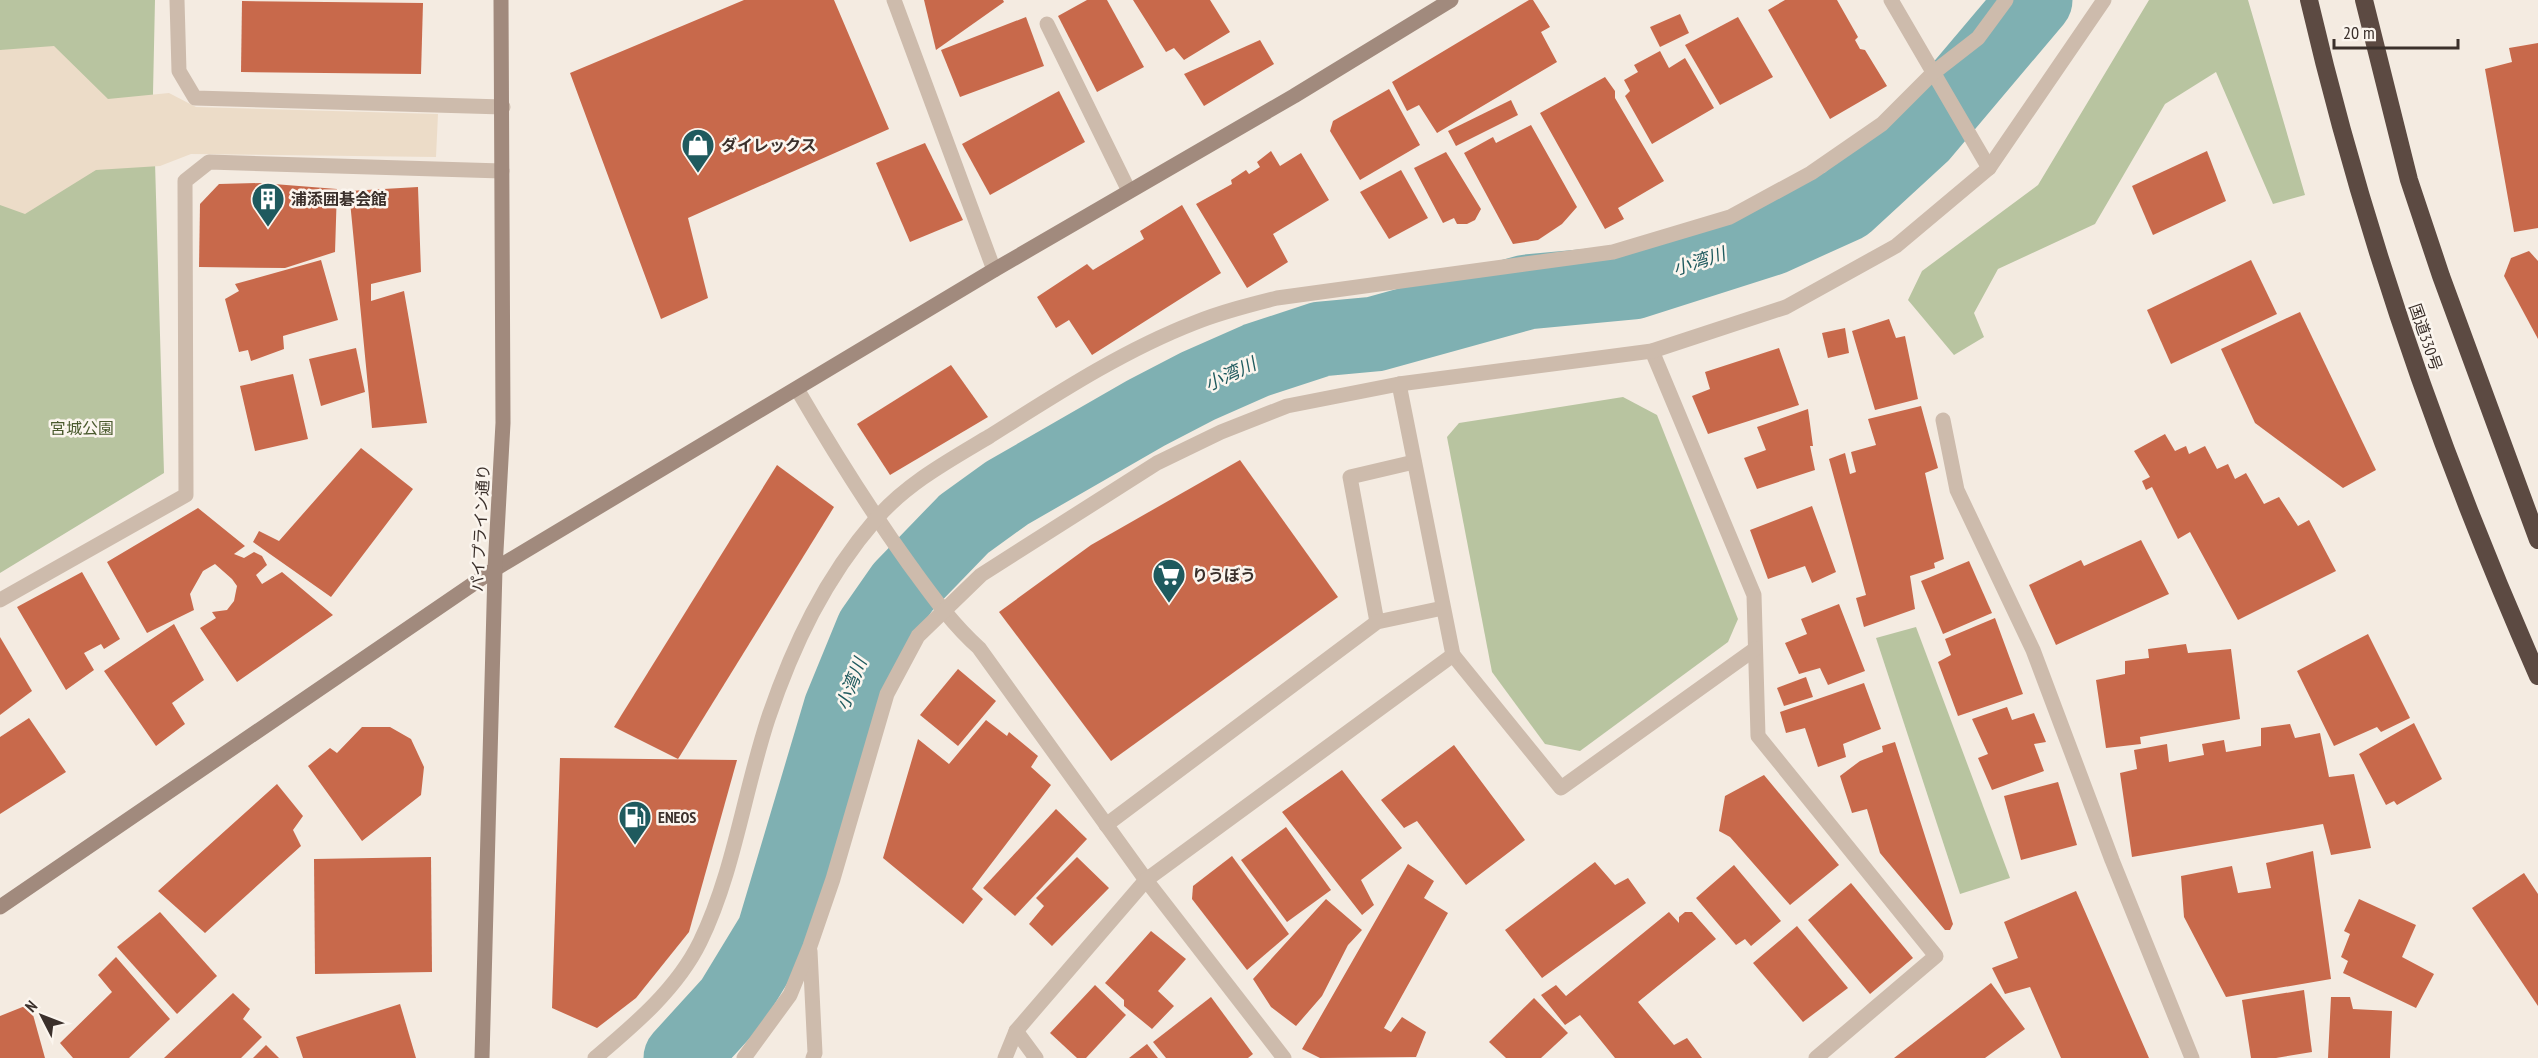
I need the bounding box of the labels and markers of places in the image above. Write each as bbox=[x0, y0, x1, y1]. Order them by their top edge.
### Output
shop icon: ダイレックス bbox=[680, 127, 716, 174]
place label: ダイレックス bbox=[721, 135, 817, 155]
building icon: 浦添囲碁会館 bbox=[250, 181, 286, 228]
place label: 浦添囲碁会館 bbox=[291, 189, 387, 209]
supermarket icon: りうぼう bbox=[1151, 557, 1187, 604]
place label: りうぼう bbox=[1192, 565, 1256, 585]
fuel station icon: ENEOS bbox=[617, 799, 653, 846]
place label: ENEOS bbox=[658, 807, 696, 827]

